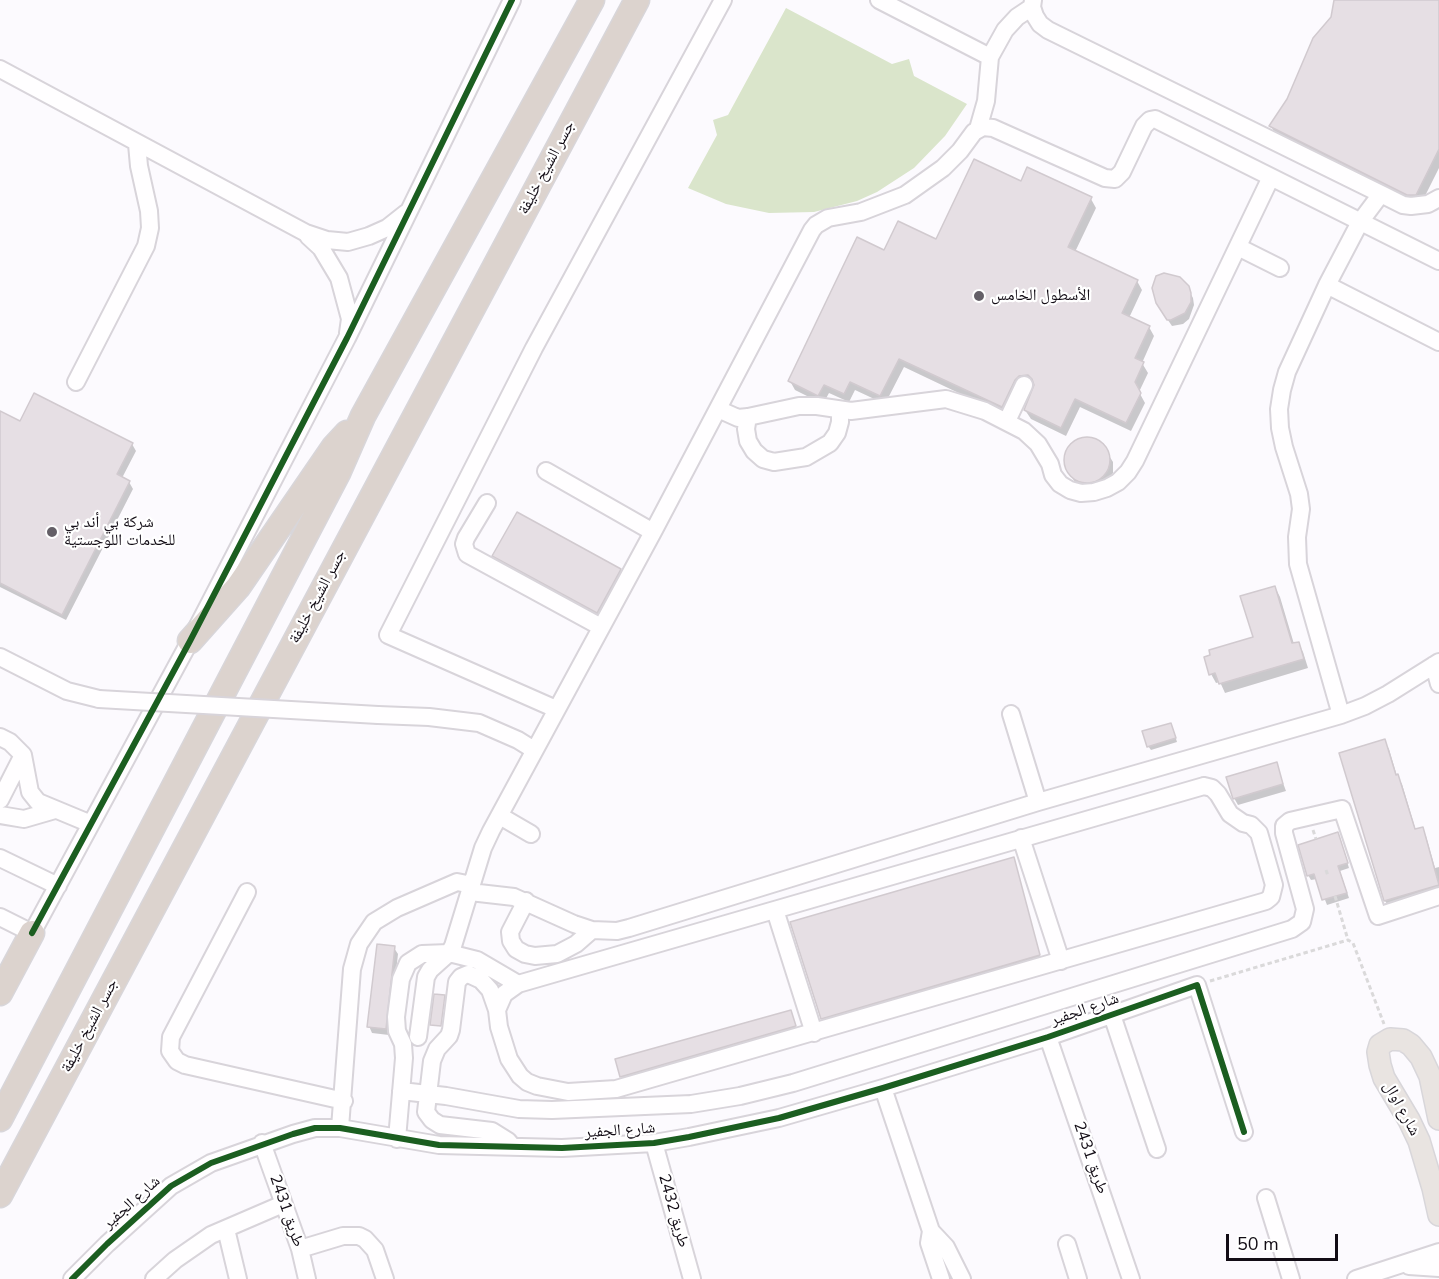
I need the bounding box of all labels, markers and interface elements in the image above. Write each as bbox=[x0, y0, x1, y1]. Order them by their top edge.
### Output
street label: جسر الشيخ خليفة bbox=[514, 118, 580, 218]
place label: الأسطول الخامس bbox=[991, 286, 1090, 306]
marker: الأسطول الخامس bbox=[972, 289, 986, 303]
place label: شركة بي أند بي للخدمات اللوجستية bbox=[64, 513, 176, 551]
marker: شركة بي أند بي للخدمات اللوجستية bbox=[45, 525, 59, 539]
street label: جسر الشيخ خليفة bbox=[285, 547, 351, 647]
street label: جسر الشيخ خليفة bbox=[57, 976, 123, 1076]
street label: شارع الجفير bbox=[1048, 989, 1122, 1031]
street label: شارع اوال bbox=[1378, 1078, 1424, 1140]
street label: شارع الجفير bbox=[584, 1119, 656, 1143]
street label: طريق 2431 bbox=[1069, 1119, 1111, 1197]
street label: شارع الجفير bbox=[99, 1172, 165, 1234]
street label: طريق 2431 bbox=[265, 1172, 307, 1250]
street label: طريق 2432 bbox=[653, 1172, 693, 1250]
scale bar bbox=[1229, 1222, 1342, 1260]
text: 50 m bbox=[1237, 1232, 1279, 1256]

